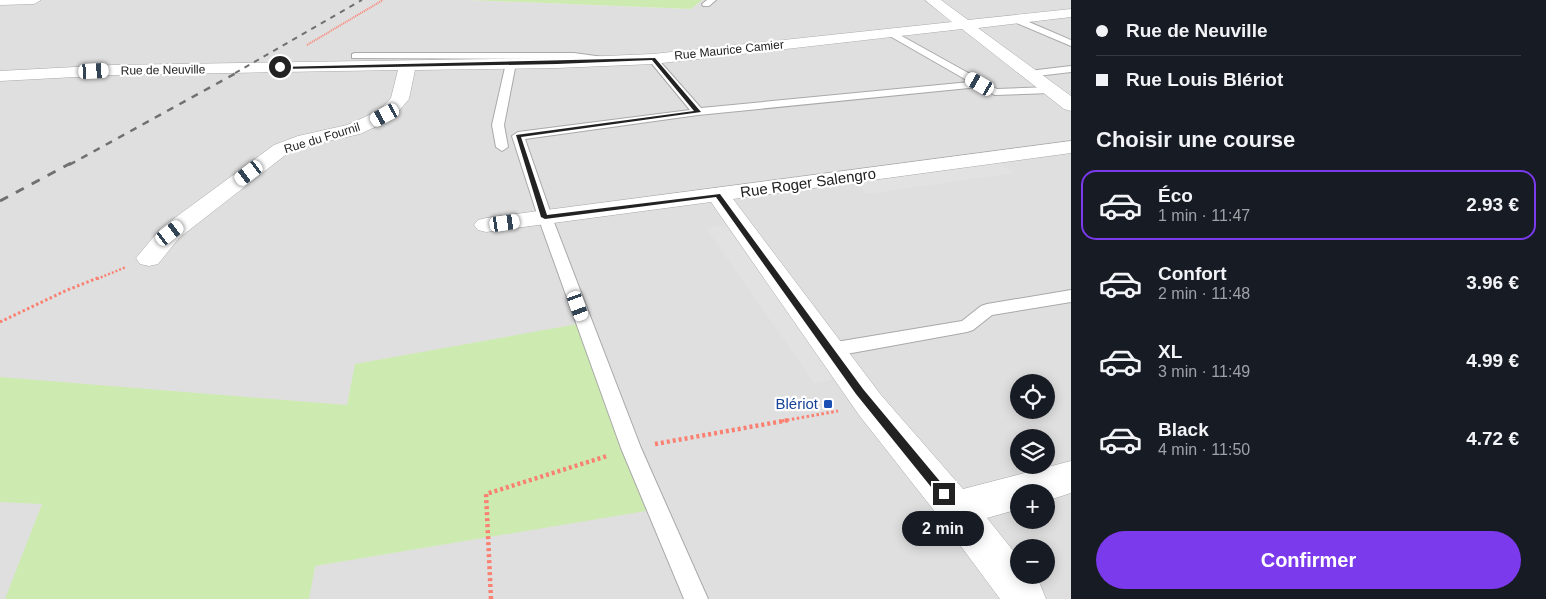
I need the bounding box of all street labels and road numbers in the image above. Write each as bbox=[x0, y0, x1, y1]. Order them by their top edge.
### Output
street label: Rue Maurice Camier bbox=[674, 37, 784, 63]
street label: Rue de Neuville bbox=[121, 62, 206, 78]
street label: Rue du Fournil bbox=[282, 120, 362, 156]
street label: Rue Roger Salengro bbox=[739, 165, 877, 200]

